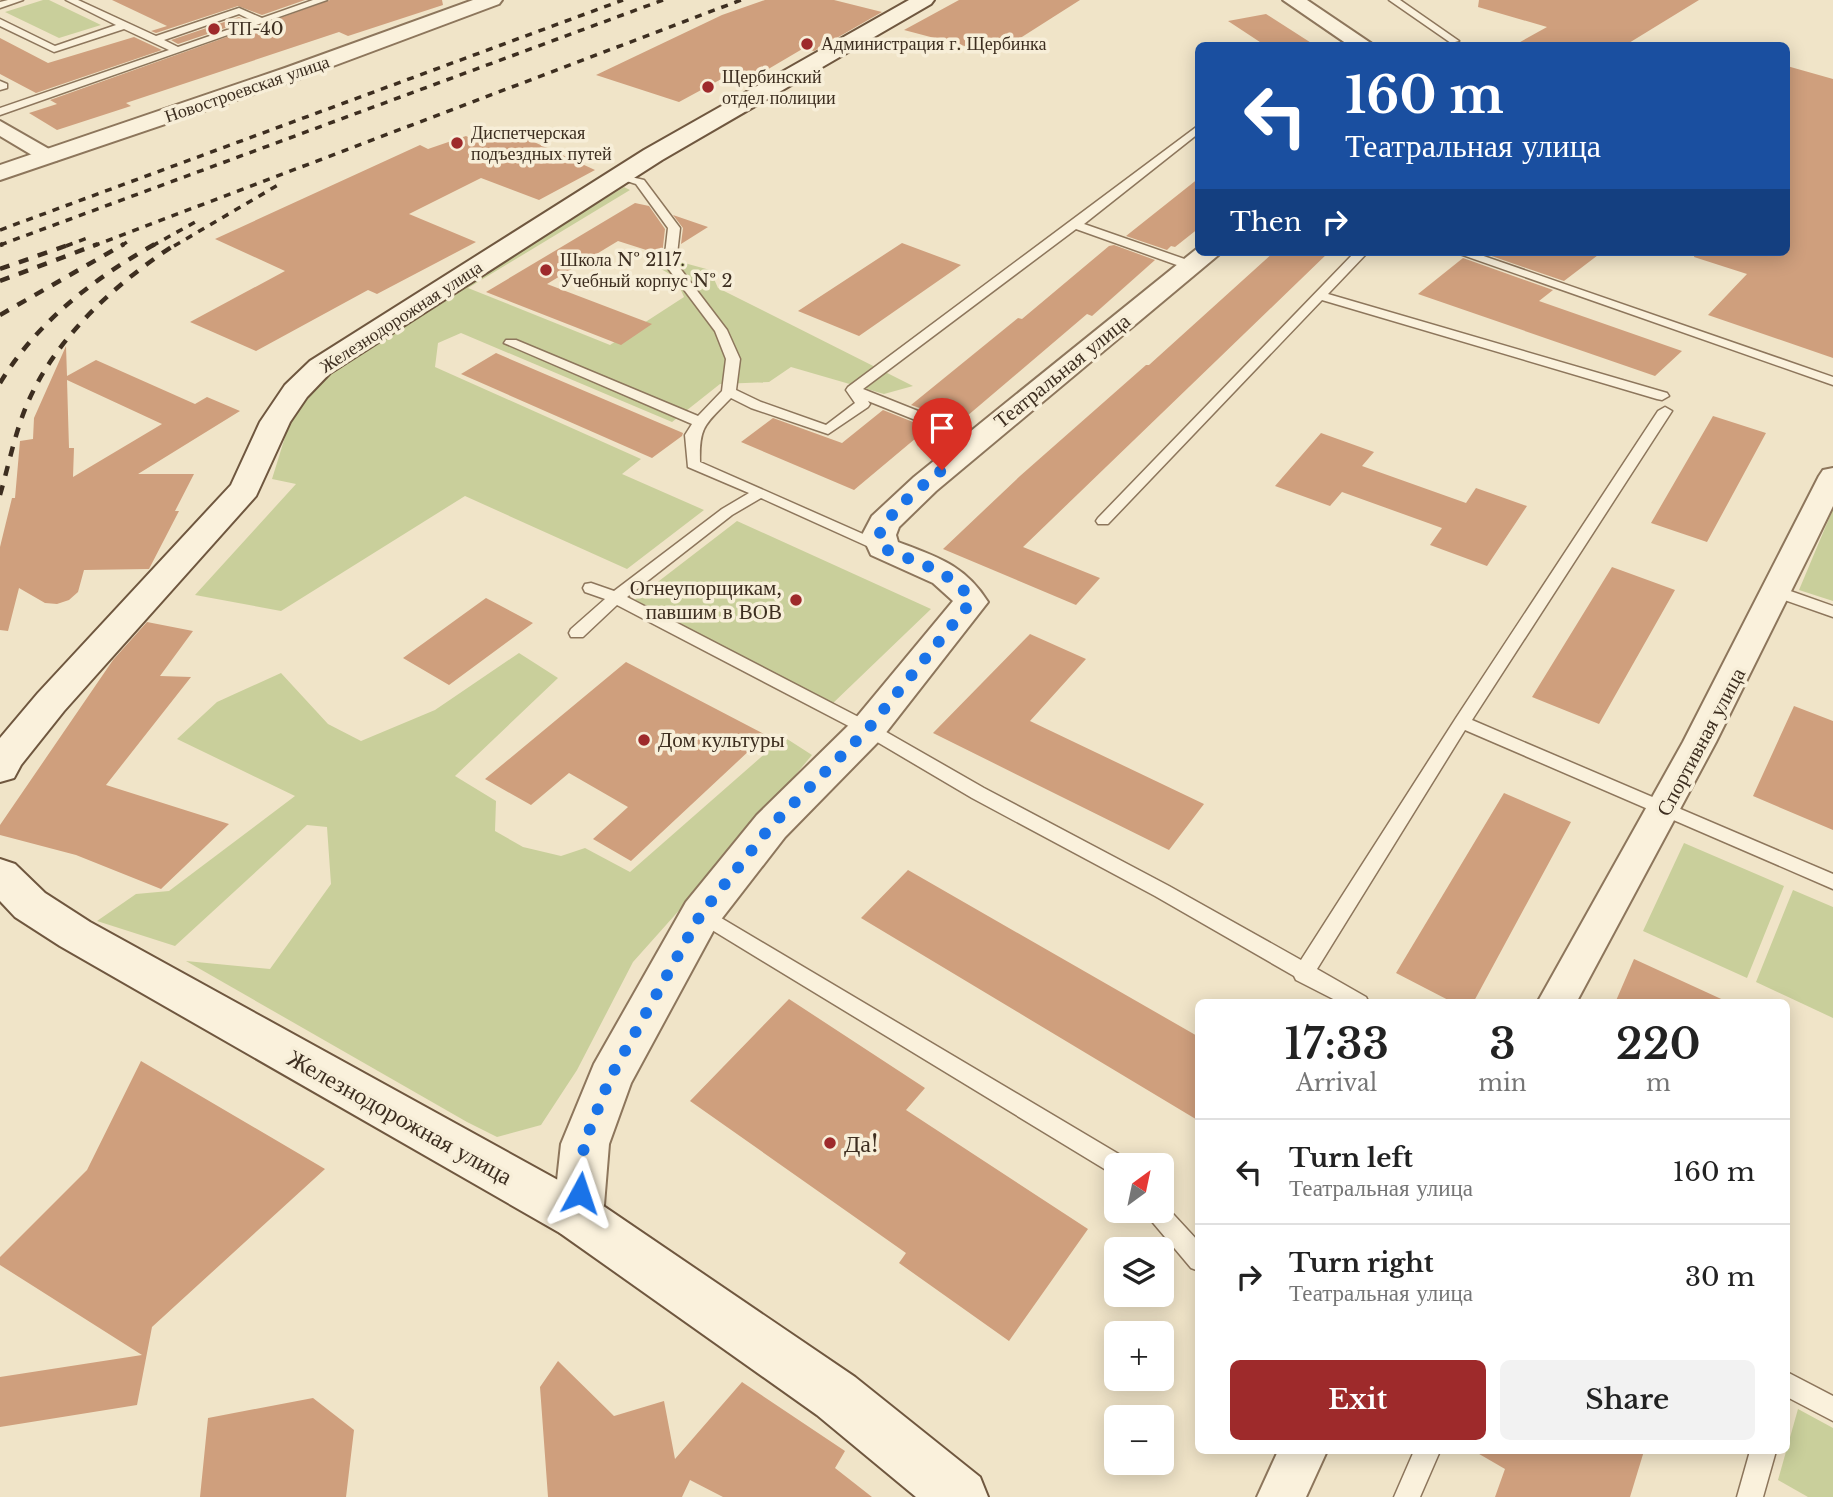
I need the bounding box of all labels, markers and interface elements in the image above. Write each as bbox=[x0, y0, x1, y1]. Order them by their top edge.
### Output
place label: ТП-40 bbox=[228, 18, 284, 40]
marker: ТП-40 bbox=[206, 21, 222, 37]
place label: Администрация г. Щербинка bbox=[821, 33, 1047, 55]
marker: Администрация г. Щербинка bbox=[799, 36, 815, 52]
street label: Новостроевская улица bbox=[162, 50, 332, 128]
text: 160 m bbox=[1345, 65, 1504, 126]
place label: Щербинский отдел полиции bbox=[722, 66, 836, 109]
icon: left bbox=[1230, 70, 1321, 161]
marker: Щербинский отдел полиции bbox=[700, 79, 716, 95]
place label: Диспетчерская подъездных путей bbox=[471, 122, 612, 165]
text: Театральная улица bbox=[1345, 126, 1601, 166]
marker: Диспетчерская подъездных путей bbox=[449, 135, 465, 151]
icon: right bbox=[1316, 203, 1354, 241]
text: Then bbox=[1230, 206, 1302, 238]
place label: Школа № 2117. Учебный корпус № 2 bbox=[560, 249, 732, 292]
street label: Железнодорожная улица bbox=[316, 256, 486, 378]
marker: Школа № 2117. Учебный корпус № 2 bbox=[538, 262, 554, 278]
street label: Театральная улица bbox=[989, 308, 1136, 434]
pin bbox=[912, 398, 972, 470]
icon: arrive bbox=[923, 409, 961, 447]
place label: Огнеупорщикам, павшим в ВОВ bbox=[630, 575, 782, 625]
marker: Огнеупорщикам, павшим в ВОВ bbox=[788, 592, 804, 608]
street label: Спортивная улица bbox=[1651, 663, 1751, 821]
place label: Дом культуры bbox=[658, 727, 785, 753]
marker: Дом культуры bbox=[636, 732, 652, 748]
text: 17:33 bbox=[1284, 1018, 1389, 1070]
text: 3 bbox=[1489, 1018, 1516, 1070]
text: 220 bbox=[1616, 1018, 1701, 1070]
street label: Железнодорожная улица bbox=[283, 1043, 518, 1191]
text: Arrival bbox=[1296, 1069, 1377, 1097]
text: min bbox=[1478, 1069, 1527, 1097]
text: m bbox=[1646, 1069, 1671, 1097]
place label: Да! bbox=[844, 1129, 878, 1158]
marker: Да! bbox=[822, 1135, 838, 1151]
text: Turn left bbox=[1289, 1142, 1413, 1174]
north arrow bbox=[1104, 1153, 1174, 1223]
map controls bbox=[1104, 1153, 1174, 1475]
icon: left bbox=[1230, 1153, 1268, 1191]
position arrow bbox=[543, 1156, 617, 1230]
text: 160 m bbox=[1673, 1156, 1755, 1188]
text: Театральная улица bbox=[1289, 1174, 1473, 1202]
button: layers bbox=[1104, 1237, 1174, 1307]
text: Turn right bbox=[1289, 1247, 1434, 1279]
icon: right bbox=[1230, 1258, 1268, 1296]
text: 30 m bbox=[1685, 1261, 1755, 1293]
text: Театральная улица bbox=[1289, 1279, 1473, 1307]
button: + bbox=[1104, 1321, 1174, 1391]
button: Exit bbox=[1230, 1360, 1486, 1440]
button: Share bbox=[1500, 1360, 1755, 1440]
button: − bbox=[1104, 1405, 1174, 1475]

